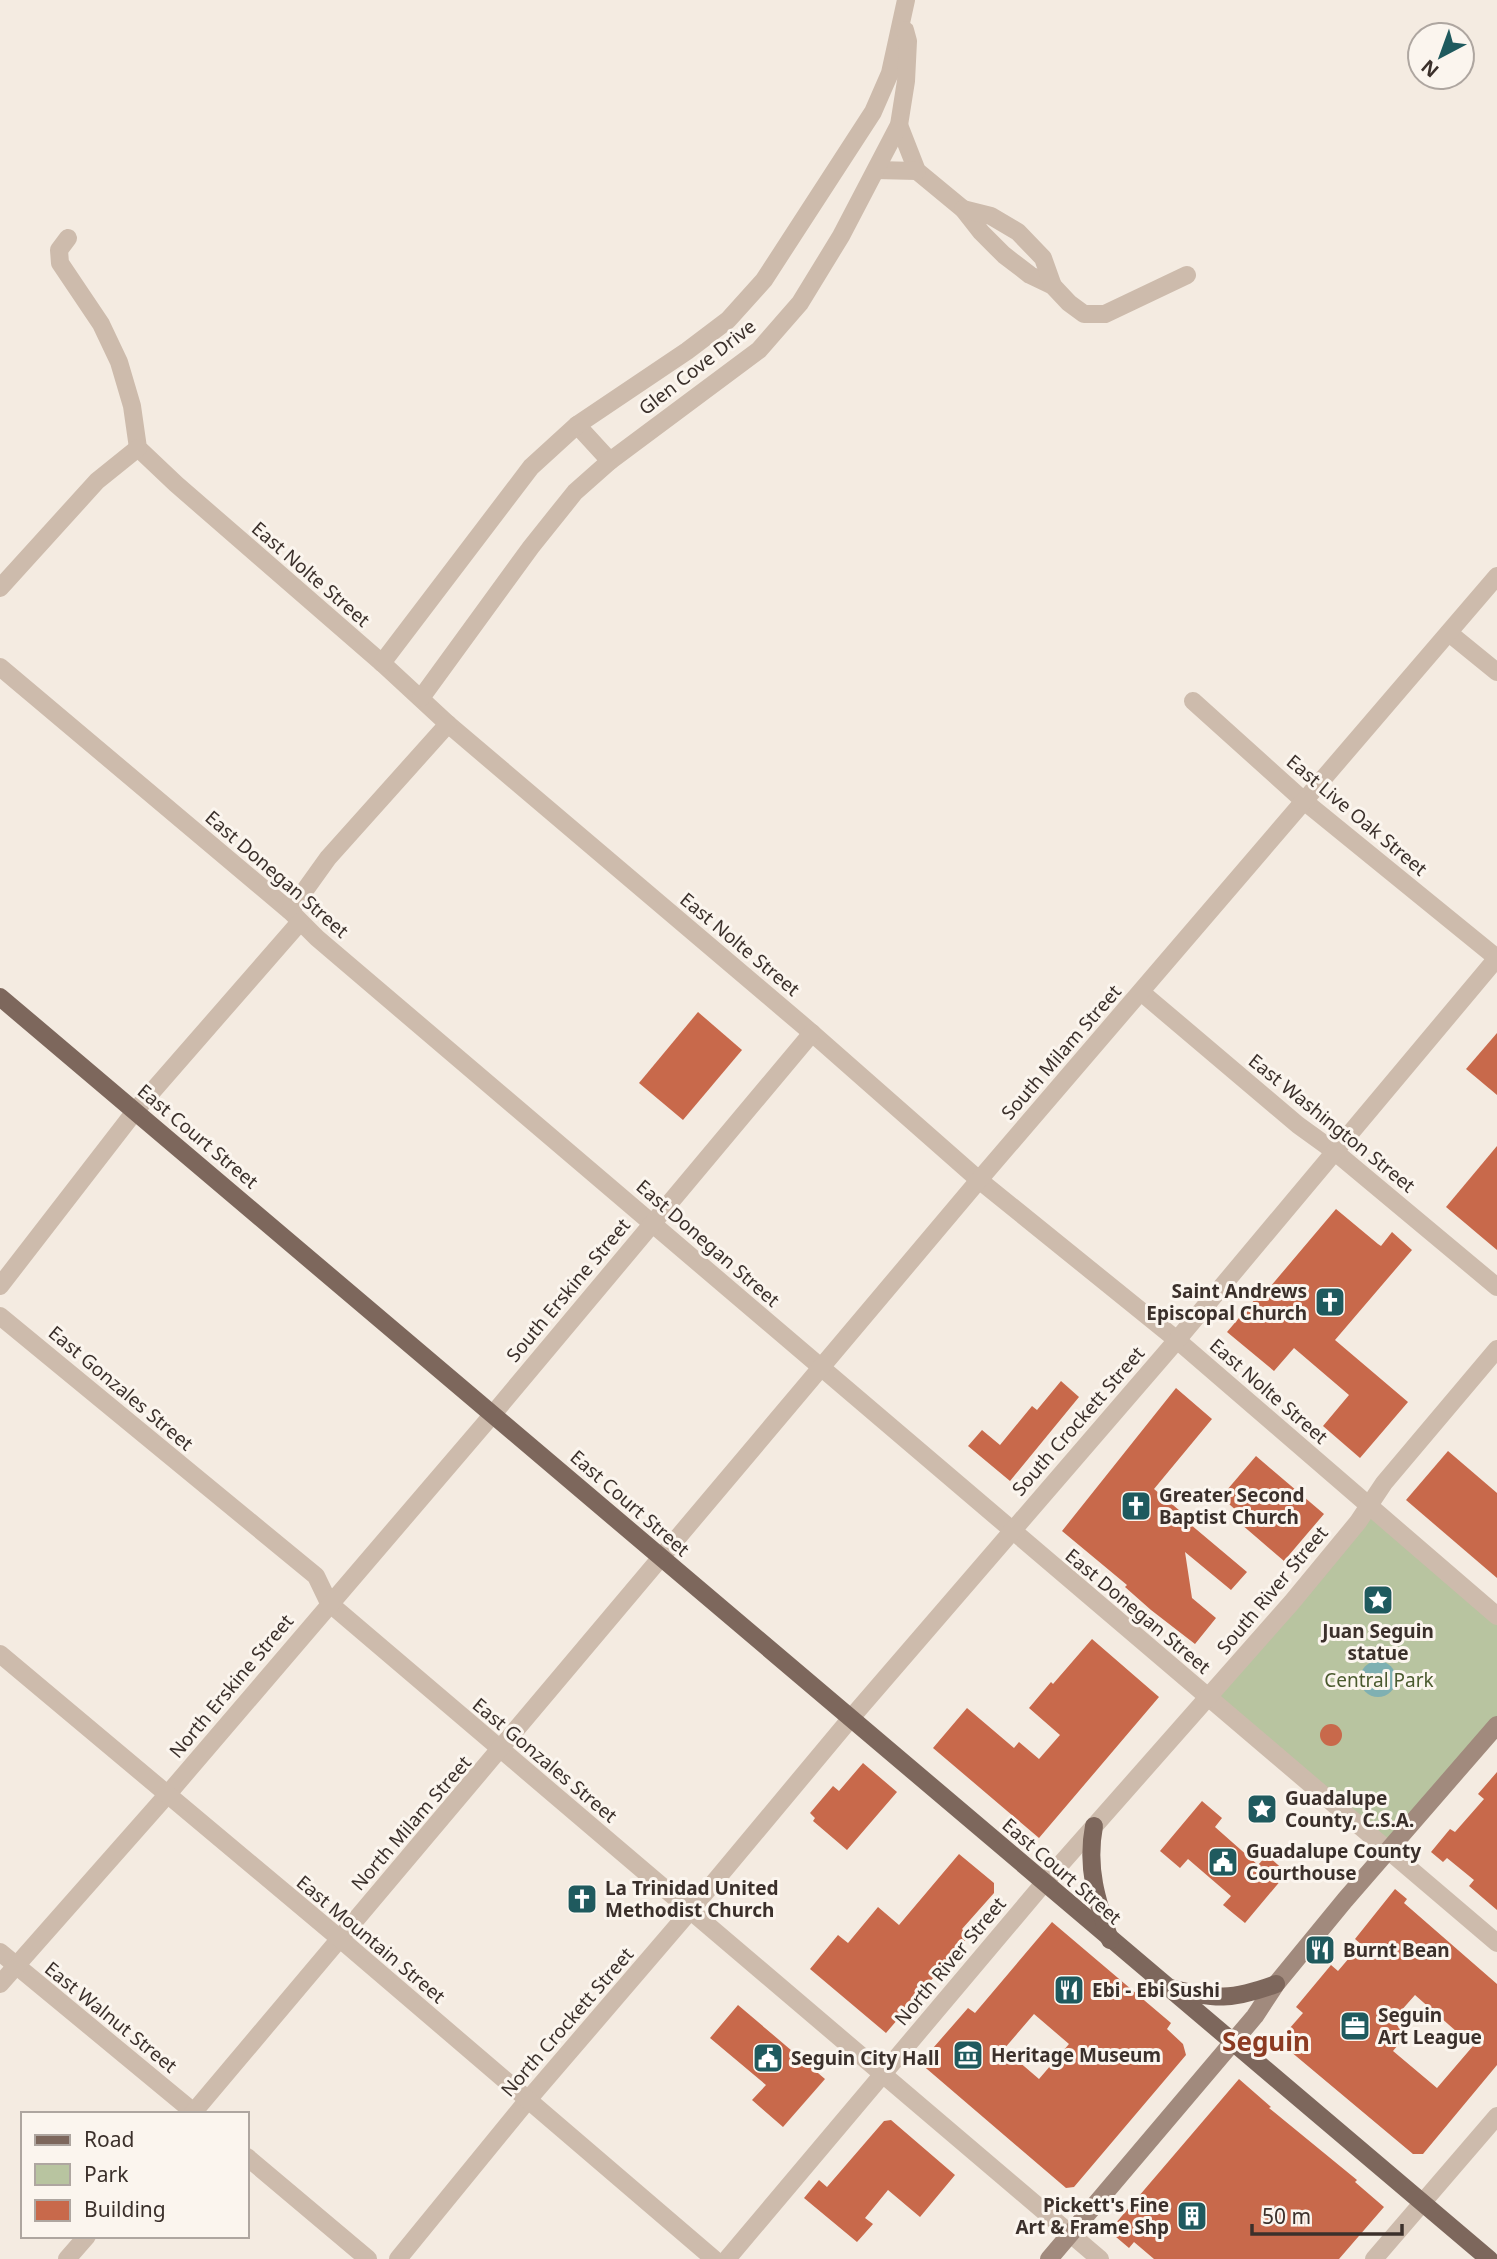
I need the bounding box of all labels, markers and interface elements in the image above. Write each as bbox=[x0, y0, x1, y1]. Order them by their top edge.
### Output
north arrow bbox=[1406, 21, 1476, 91]
text: N bbox=[1415, 54, 1444, 84]
street label: Glen Cove Drive bbox=[633, 313, 761, 421]
street label: East Nolte Street bbox=[246, 515, 376, 633]
street label: East Live Oak Street bbox=[1281, 749, 1433, 882]
street label: East Donegan Street bbox=[200, 804, 354, 944]
street label: East Nolte Street bbox=[675, 886, 805, 1002]
street label: South Milam Street bbox=[995, 979, 1127, 1125]
street label: East Washington Street bbox=[1243, 1048, 1421, 1198]
street label: East Court Street bbox=[132, 1078, 264, 1194]
street label: East Donegan Street bbox=[631, 1173, 785, 1313]
street label: South Erskine Street bbox=[500, 1213, 636, 1367]
place label: Saint Andrews Episcopal Church bbox=[1146, 1278, 1307, 1326]
church icon: Saint Andrews Episcopal Church bbox=[1313, 1285, 1347, 1319]
street label: East Gonzales Street bbox=[43, 1320, 199, 1456]
street label: East Nolte Street bbox=[1204, 1332, 1334, 1450]
street label: South Crockett Street bbox=[1006, 1341, 1150, 1501]
street label: East Court Street bbox=[565, 1444, 695, 1562]
place label: Greater Second Baptist Church bbox=[1159, 1482, 1304, 1530]
church icon: Greater Second Baptist Church bbox=[1119, 1489, 1153, 1523]
street label: South River Street bbox=[1211, 1520, 1334, 1660]
street label: East Donegan Street bbox=[1060, 1543, 1216, 1680]
place icon: Juan Seguin statue bbox=[1361, 1583, 1395, 1617]
street label: North Erskine Street bbox=[163, 1608, 299, 1763]
place label: Juan Seguin statue bbox=[1320, 1618, 1434, 1666]
park label: Central Park bbox=[1324, 1667, 1434, 1693]
street label: East Gonzales Street bbox=[467, 1692, 623, 1828]
street label: North Milam Street bbox=[345, 1750, 477, 1896]
place label: Guadalupe County, C.S.A. bbox=[1285, 1785, 1414, 1833]
place icon: Guadalupe County, C.S.A. bbox=[1245, 1792, 1279, 1826]
street label: East Court Street bbox=[997, 1812, 1127, 1930]
place label: Guadalupe County Courthouse bbox=[1246, 1838, 1421, 1886]
public building icon: Guadalupe County Courthouse bbox=[1206, 1845, 1240, 1879]
street label: East Mountain Street bbox=[291, 1869, 451, 2009]
place label: La Trinidad United Methodist Church bbox=[605, 1875, 779, 1923]
church icon: La Trinidad United Methodist Church bbox=[565, 1882, 599, 1916]
street label: North River Street bbox=[889, 1891, 1012, 2031]
restaurant icon: Burnt Bean bbox=[1303, 1933, 1337, 1967]
place label: Burnt Bean bbox=[1343, 1937, 1450, 1963]
street label: North Crockett Street bbox=[495, 1942, 639, 2102]
street label: East Walnut Street bbox=[39, 1956, 183, 2079]
restaurant icon: Ebi - Ebi Sushi bbox=[1052, 1973, 1086, 2007]
place label: Ebi - Ebi Sushi bbox=[1092, 1977, 1220, 2003]
place label: Seguin Art League bbox=[1378, 2002, 1482, 2050]
office icon: Seguin Art League bbox=[1338, 2009, 1372, 2043]
district label: Seguin bbox=[1222, 2023, 1310, 2059]
museum icon: Heritage Museum bbox=[951, 2038, 985, 2072]
public building icon: Seguin City Hall bbox=[751, 2041, 785, 2075]
place label: Heritage Museum bbox=[991, 2042, 1161, 2068]
place label: Seguin City Hall bbox=[791, 2045, 939, 2071]
legend bbox=[21, 2112, 248, 2238]
text: Road bbox=[84, 2125, 134, 2153]
text: Park bbox=[84, 2160, 129, 2188]
place label: Pickett's Fine Art & Frame Shp bbox=[1015, 2192, 1169, 2240]
scale bar bbox=[1252, 2192, 1402, 2236]
text: Building bbox=[84, 2195, 166, 2223]
building icon: Pickett's Fine Art & Frame Shp bbox=[1175, 2199, 1209, 2233]
text: 50 m bbox=[1262, 2202, 1311, 2230]

